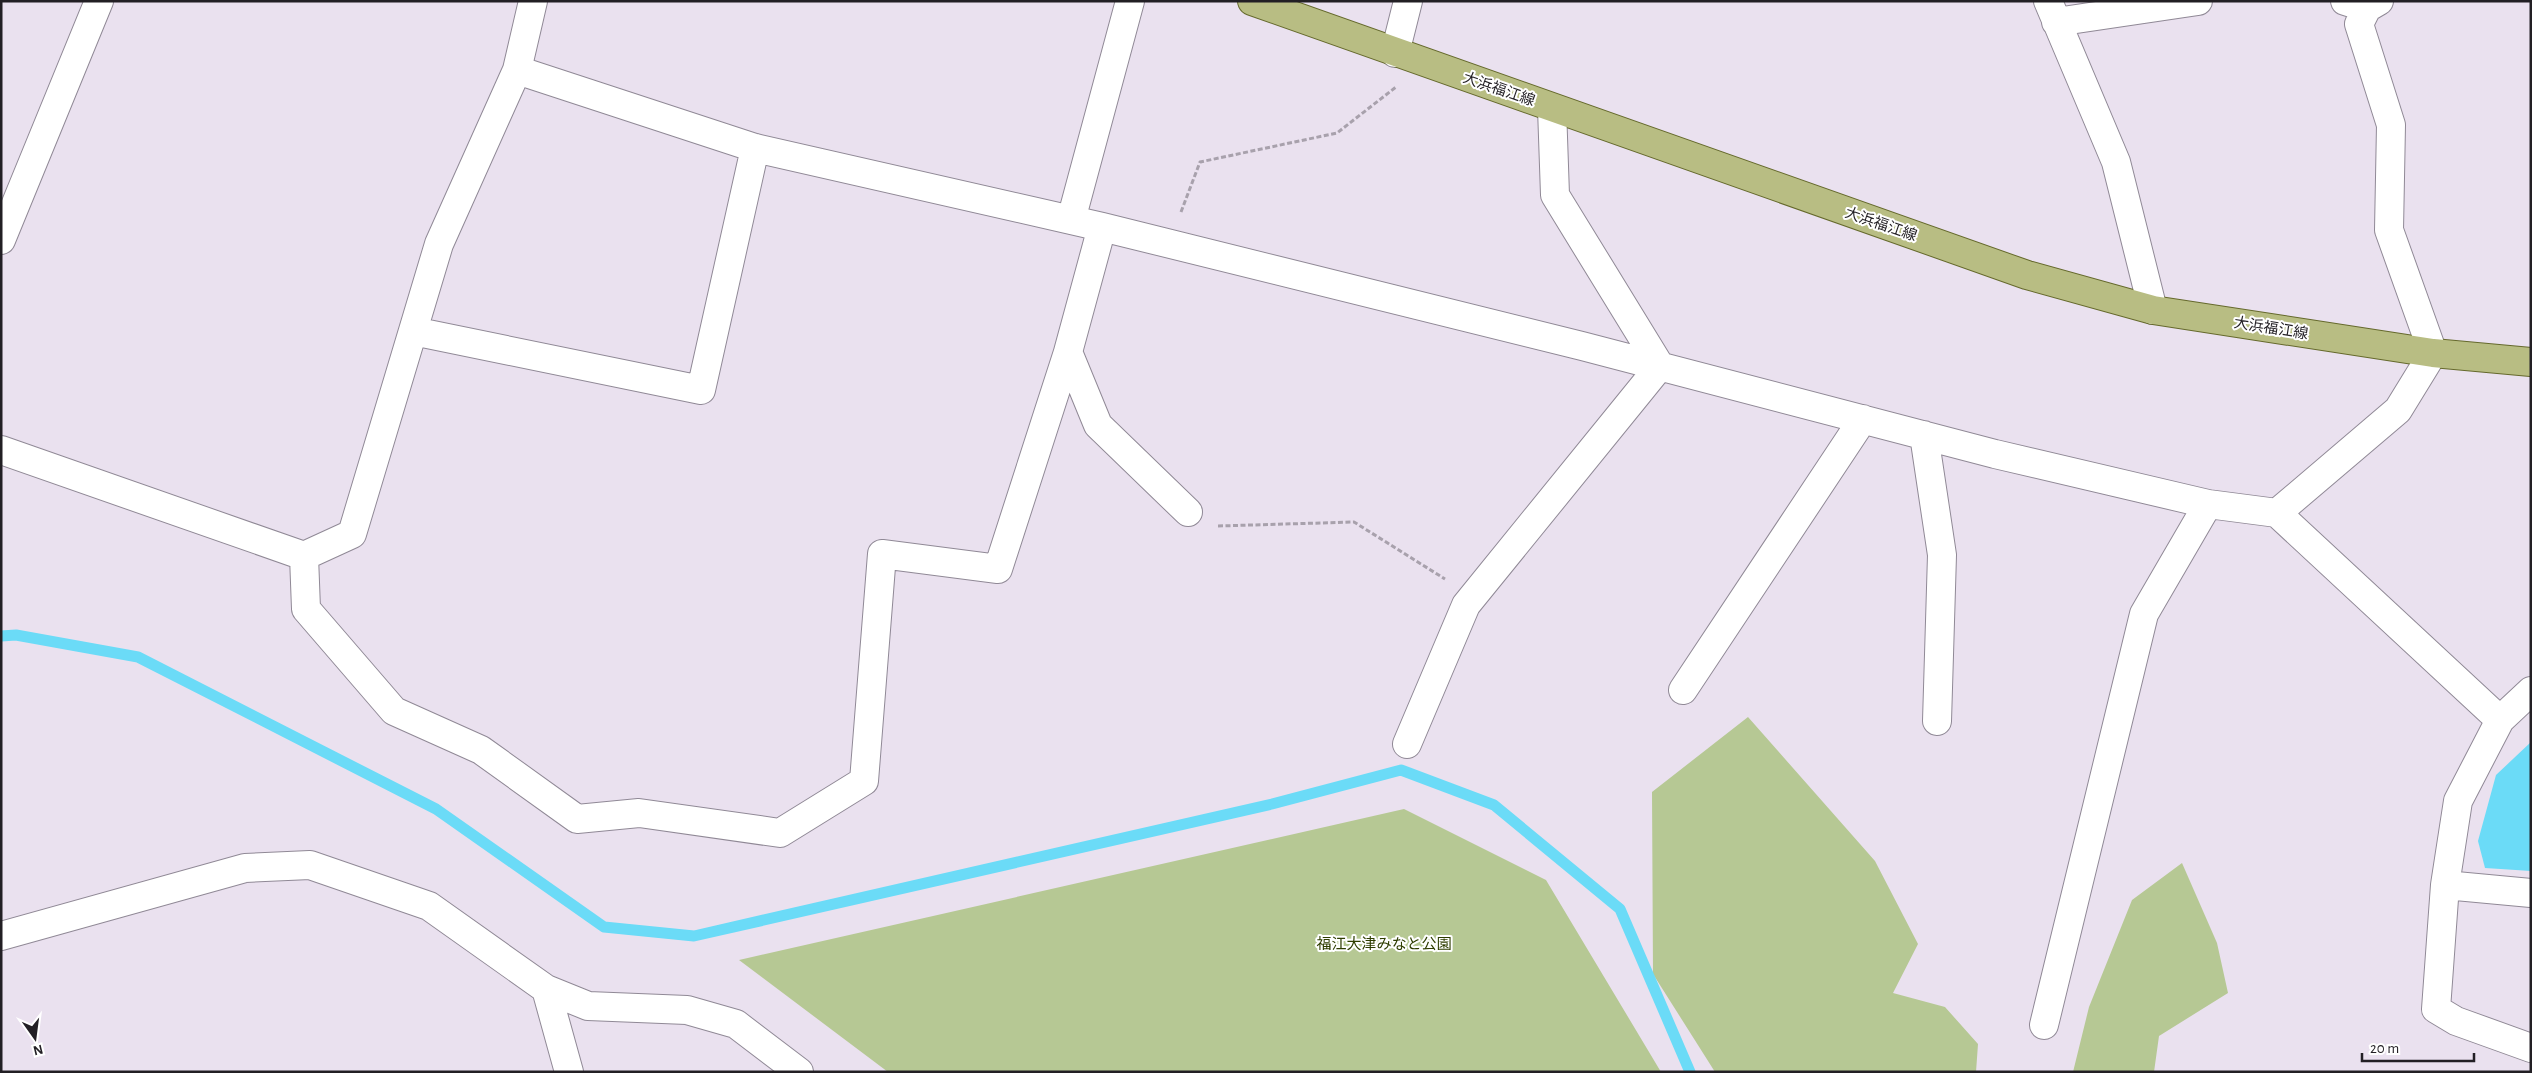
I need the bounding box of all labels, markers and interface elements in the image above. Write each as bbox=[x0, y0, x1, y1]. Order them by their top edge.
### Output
street label: 大浜福江線 bbox=[1461, 69, 1537, 109]
street label: 大浜福江線 bbox=[1843, 204, 1919, 244]
street label: 大浜福江線 bbox=[2233, 314, 2309, 342]
park label: 福江大津みなと公園 bbox=[1316, 936, 1452, 952]
north arrow bbox=[10, 1013, 60, 1063]
scale bar bbox=[2362, 1030, 2474, 1062]
text: 20 m bbox=[2370, 1041, 2399, 1056]
text: N bbox=[31, 1042, 44, 1058]

